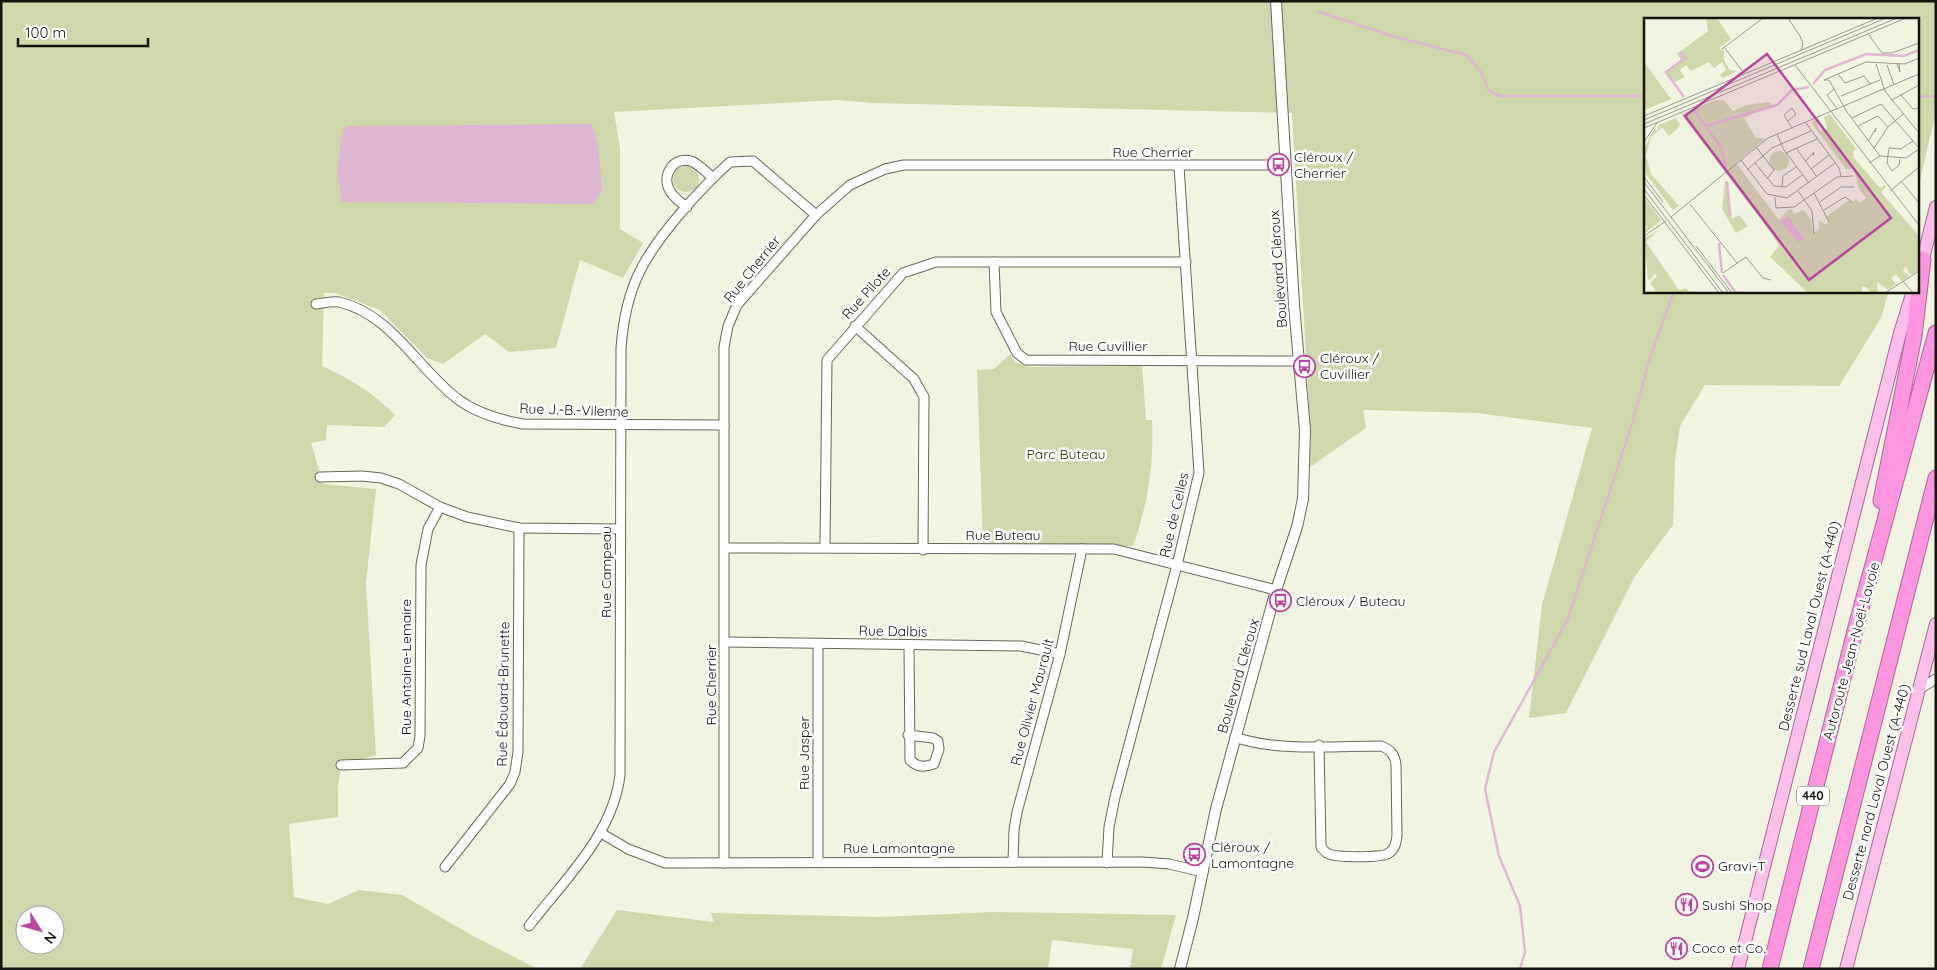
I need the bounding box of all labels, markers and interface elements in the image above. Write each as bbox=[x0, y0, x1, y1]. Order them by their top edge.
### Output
scale bar bbox=[18, 15, 148, 47]
inset map bbox=[1644, 18, 1920, 292]
text: 100 m bbox=[25, 23, 66, 42]
street label: Rue Cherrier bbox=[1112, 143, 1194, 161]
place label: Cléroux / Cherrier bbox=[1294, 148, 1354, 182]
bus stop icon: Cléroux / Cherrier bbox=[1266, 153, 1290, 177]
street label: Boulevard Cléroux bbox=[1265, 209, 1291, 329]
street label: Rue Cherrier bbox=[720, 231, 785, 306]
street label: Rue Pilote bbox=[838, 263, 894, 323]
street label: Rue Cuvillier bbox=[1068, 337, 1148, 355]
place label: Cléroux / Cuvillier bbox=[1320, 349, 1380, 383]
bus stop icon: Cléroux / Cuvillier bbox=[1292, 354, 1316, 378]
street label: Rue J.-B.-Vilenne bbox=[519, 399, 629, 421]
park label: Parc Buteau bbox=[1027, 445, 1105, 463]
street label: Rue de Celles bbox=[1155, 471, 1193, 559]
street label: Desserte sud Laval Ouest (A-440) bbox=[1774, 519, 1844, 733]
street label: Rue Campeau bbox=[597, 526, 615, 618]
street label: Rue Buteau bbox=[966, 526, 1040, 544]
street label: Autoroute Jean-Noël-Lavoie bbox=[1819, 560, 1883, 742]
bus stop icon: Cléroux / Buteau bbox=[1268, 589, 1292, 613]
place label: Cléroux / Buteau bbox=[1296, 592, 1405, 610]
street label: Rue Antoine-Lemaire bbox=[397, 599, 415, 735]
street label: Boulevard Cléroux bbox=[1213, 617, 1263, 735]
street label: Rue Édouard-Brunette bbox=[493, 621, 513, 767]
street label: Rue Dalbis bbox=[858, 621, 928, 641]
street label: Rue Olivier Maurault bbox=[1006, 636, 1058, 767]
street label: Rue Cherrier bbox=[702, 644, 720, 726]
street label: Desserte nord Laval Ouest (A-440) bbox=[1838, 682, 1914, 902]
street label: Rue Jasper bbox=[795, 716, 813, 790]
road number: 440 bbox=[1797, 786, 1829, 806]
place label: Cléroux / Lamontagne bbox=[1211, 838, 1294, 872]
street label: Rue Lamontagne bbox=[843, 839, 955, 857]
bus stop icon: Cléroux / Lamontagne bbox=[1183, 843, 1207, 867]
sports icon: Gravi-T bbox=[1690, 854, 1714, 878]
place label: Gravi-T bbox=[1718, 857, 1766, 875]
restaurant icon: Sushi Shop bbox=[1674, 893, 1698, 917]
place label: Sushi Shop bbox=[1702, 896, 1772, 914]
north arrow bbox=[15, 905, 65, 955]
text: N bbox=[40, 928, 61, 947]
restaurant icon: Coco et Co. bbox=[1664, 936, 1688, 960]
place label: Coco et Co. bbox=[1692, 939, 1766, 957]

